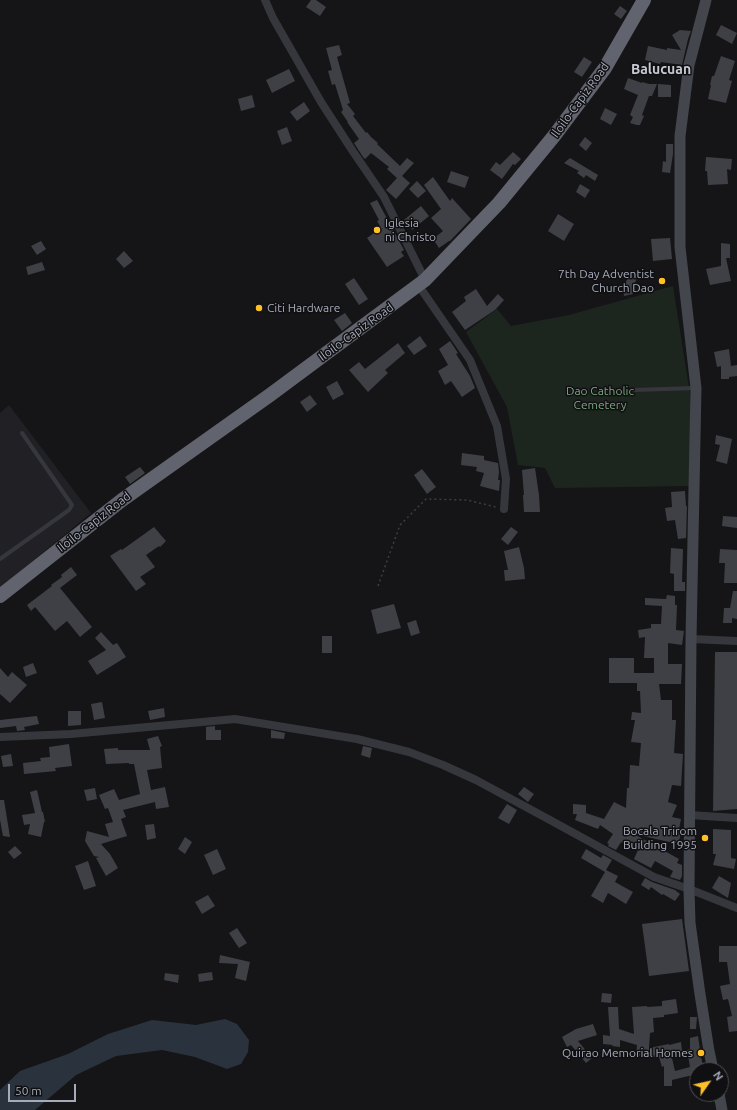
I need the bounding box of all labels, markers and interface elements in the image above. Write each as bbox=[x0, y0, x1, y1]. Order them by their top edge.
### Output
street label: Iloilo-Capiz Road bbox=[548, 60, 612, 140]
district label: Balucuan bbox=[631, 61, 691, 77]
place label: Iglesia ni Christo bbox=[385, 216, 436, 244]
marker: Iglesia ni Christo bbox=[372, 225, 382, 235]
place label: 7th Day Adventist Church Dao bbox=[558, 267, 654, 295]
marker: 7th Day Adventist Church Dao bbox=[657, 276, 667, 286]
street label: Iloilo-Capiz Road bbox=[316, 300, 396, 364]
place label: Citi Hardware bbox=[267, 301, 340, 315]
marker: Citi Hardware bbox=[254, 303, 264, 313]
park label: Dao Catholic Cemetery bbox=[566, 384, 634, 412]
street label: Iloilo-Capiz Road bbox=[54, 489, 134, 555]
place label: Bocala Trirom Building 1995 bbox=[623, 824, 697, 852]
marker: Bocala Trirom Building 1995 bbox=[700, 833, 710, 843]
place label: Quirao Memorial Homes bbox=[562, 1046, 693, 1060]
marker: Quirao Memorial Homes bbox=[696, 1048, 706, 1058]
north arrow bbox=[689, 1062, 729, 1102]
text: N bbox=[711, 1069, 725, 1083]
scale bar bbox=[10, 1076, 78, 1102]
text: 50 m bbox=[15, 1084, 42, 1097]

